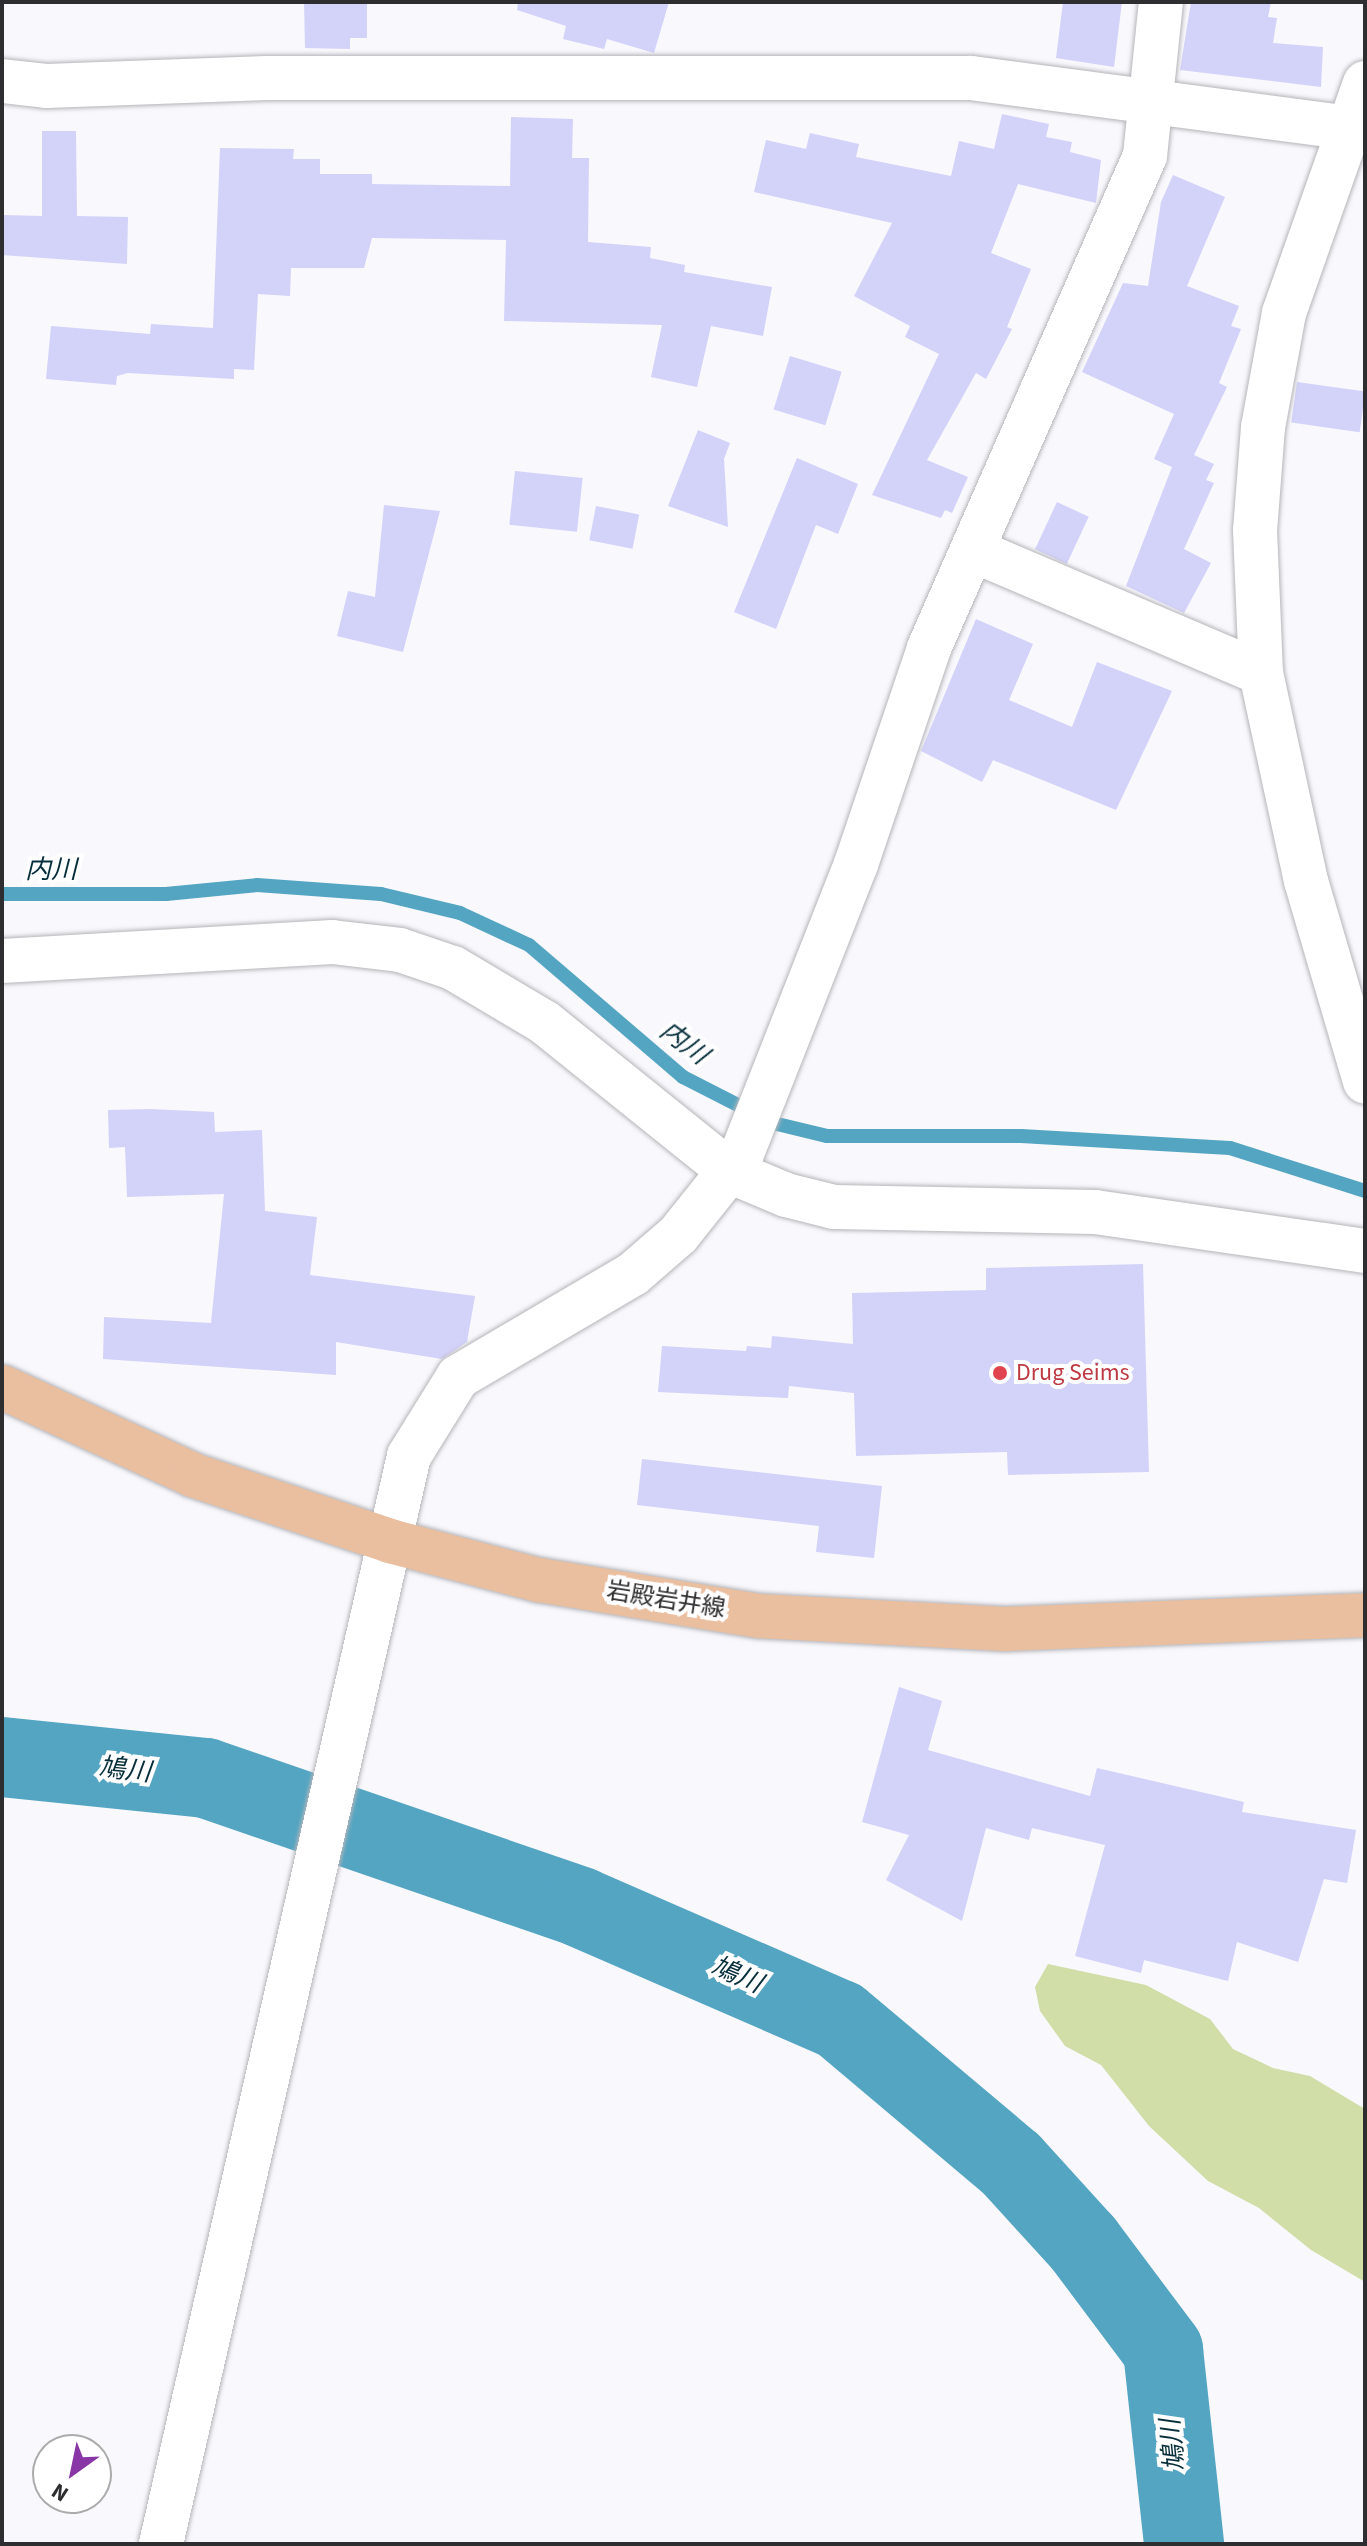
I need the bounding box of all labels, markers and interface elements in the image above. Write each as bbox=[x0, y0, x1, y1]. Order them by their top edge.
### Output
water label: 内川 bbox=[25, 854, 77, 886]
water label: 内川 bbox=[654, 1015, 714, 1071]
place label: Drug Seims bbox=[1016, 1359, 1130, 1387]
marker: Drug Seims bbox=[991, 1364, 1009, 1382]
street label: 岩殿岩井線 bbox=[604, 1576, 728, 1624]
water label: 鳩川 bbox=[98, 1752, 152, 1788]
water label: 鳩川 bbox=[707, 1950, 767, 2000]
water label: 鳩川 bbox=[1155, 2418, 1191, 2472]
north arrow bbox=[32, 2434, 112, 2514]
text: N bbox=[45, 2475, 75, 2510]

